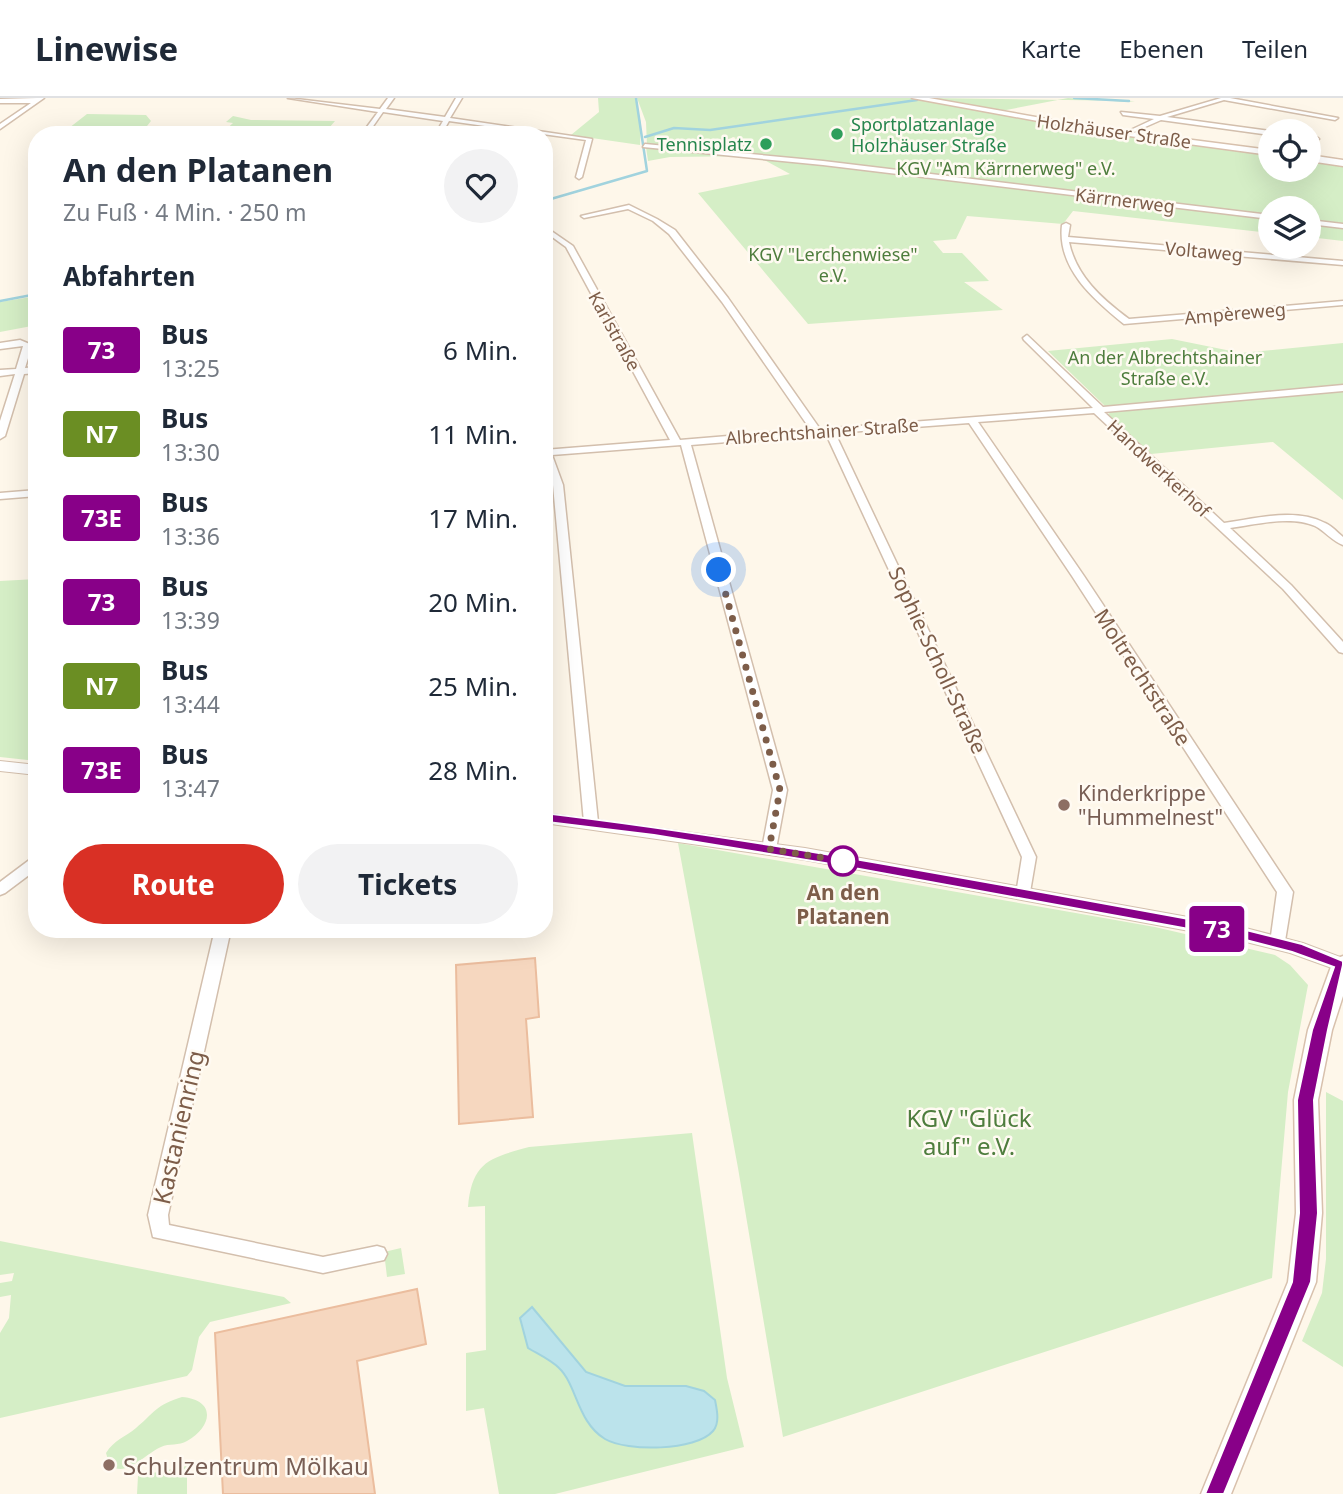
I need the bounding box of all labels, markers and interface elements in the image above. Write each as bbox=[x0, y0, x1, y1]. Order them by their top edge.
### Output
text: Linewise bbox=[35, 26, 178, 71]
text: Karte bbox=[1021, 32, 1081, 65]
text: Ebenen bbox=[1119, 32, 1204, 65]
text: Teilen bbox=[1242, 32, 1308, 65]
street label: Holzhäuser Straße bbox=[1035, 108, 1193, 154]
place label: Sportplatzanlage Holzhäuser Straße bbox=[851, 112, 1007, 157]
map controls bbox=[1258, 119, 1321, 259]
button: locate bbox=[1258, 119, 1321, 182]
marker: Sportplatzanlage Holzhäuser Straße bbox=[829, 126, 845, 142]
place label: Tennisplatz bbox=[657, 132, 752, 156]
marker: Tennisplatz bbox=[758, 136, 774, 152]
text: An den Platanen bbox=[63, 147, 333, 192]
button: heart bbox=[444, 149, 518, 223]
park label: KGV "Am Kärrnerweg" e.V. bbox=[896, 156, 1116, 180]
street label: Kärrnerweg bbox=[1074, 182, 1176, 218]
text: Zu Fuß · 4 Min. · 250 m bbox=[63, 196, 307, 228]
button: layers bbox=[1258, 196, 1321, 259]
street label: Voltaweg bbox=[1164, 236, 1244, 266]
park label: KGV "Lerchenwiese" e.V. bbox=[748, 242, 918, 287]
text: Abfahrten bbox=[63, 258, 195, 294]
street label: Karlstraße bbox=[583, 287, 647, 375]
street label: Ampèreweg bbox=[1183, 297, 1287, 329]
text: Bus bbox=[161, 316, 208, 352]
text: 6 Min. bbox=[443, 332, 518, 368]
text: 73 bbox=[88, 333, 115, 366]
park label: An der Albrechtshainer Straße e.V. bbox=[1068, 345, 1263, 390]
text: 13:25 bbox=[161, 352, 220, 384]
text: Bus bbox=[161, 400, 208, 436]
street label: Albrechtshainer Straße bbox=[725, 412, 919, 450]
street label: Handwerkerhof bbox=[1102, 414, 1216, 523]
text: 11 Min. bbox=[428, 416, 518, 452]
text: N7 bbox=[85, 417, 118, 450]
text: 13:30 bbox=[161, 436, 220, 468]
text: Bus bbox=[161, 484, 208, 520]
text: 17 Min. bbox=[428, 500, 518, 536]
text: 73E bbox=[81, 501, 122, 534]
text: 13:36 bbox=[161, 520, 220, 552]
your location bbox=[701, 552, 736, 587]
street label: Sophie-Scholl-Straße bbox=[882, 562, 994, 758]
text: Bus bbox=[161, 568, 208, 604]
text: 20 Min. bbox=[428, 584, 518, 620]
text: 73 bbox=[88, 585, 115, 618]
street label: Moltrechtstraße bbox=[1088, 603, 1198, 751]
text: 13:39 bbox=[161, 604, 220, 636]
text: Bus bbox=[161, 652, 208, 688]
text: 25 Min. bbox=[428, 668, 518, 704]
text: N7 bbox=[85, 669, 118, 702]
text: 13:44 bbox=[161, 688, 220, 720]
text: Bus bbox=[161, 736, 208, 772]
text: 28 Min. bbox=[428, 752, 518, 788]
text: 73E bbox=[81, 753, 122, 786]
text: 13:47 bbox=[161, 772, 220, 804]
place label: Kinderkrippe "Hummelnest" bbox=[1078, 779, 1223, 831]
marker: Kinderkrippe "Hummelnest" bbox=[1056, 797, 1072, 813]
button: Route bbox=[63, 844, 284, 924]
button: Tickets bbox=[298, 844, 518, 924]
marker: An den Platanen bbox=[828, 846, 858, 876]
place label: An den Platanen bbox=[796, 878, 890, 930]
line badge: 73 bbox=[1186, 906, 1248, 952]
text: 73 bbox=[1203, 912, 1231, 945]
street label: Kastanienring bbox=[144, 1047, 212, 1207]
park label: KGV "Glück auf" e.V. bbox=[906, 1101, 1032, 1162]
place label: Schulzentrum Mölkau bbox=[123, 1449, 369, 1482]
marker: Schulzentrum Mölkau bbox=[101, 1457, 117, 1473]

